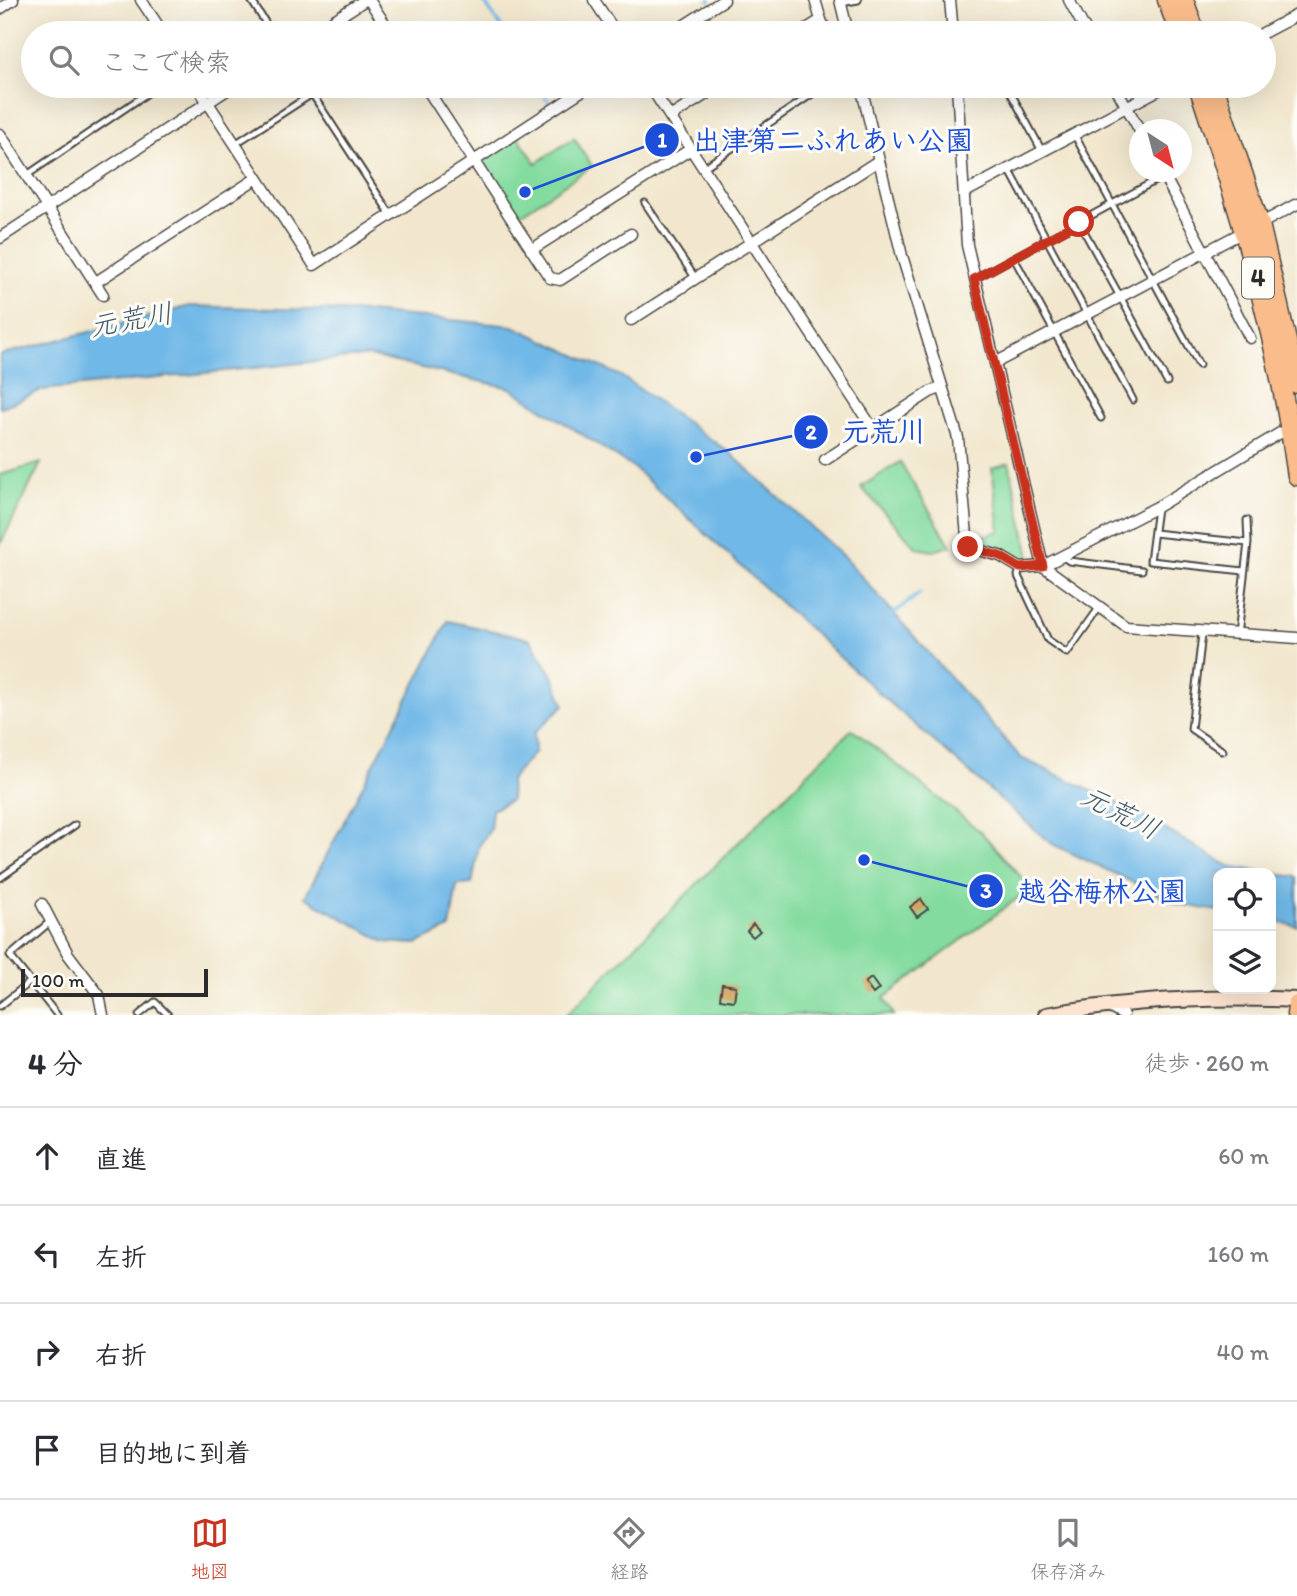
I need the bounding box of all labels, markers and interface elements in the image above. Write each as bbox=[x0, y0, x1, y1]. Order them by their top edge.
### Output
search box bbox=[21, 21, 1276, 98]
icon: search bbox=[45, 41, 83, 79]
text: ここで検索 bbox=[101, 46, 231, 78]
callout: 出津第二ふれあい公園 bbox=[644, 115, 987, 164]
north arrow bbox=[1129, 119, 1192, 182]
text: 出津第二ふれあい公園 bbox=[693, 123, 973, 157]
text: 1 bbox=[657, 127, 667, 152]
route start bbox=[1063, 206, 1094, 237]
road number: 4 bbox=[1242, 258, 1274, 298]
water label: 元荒川 bbox=[87, 295, 175, 343]
callout: 元荒川 bbox=[793, 407, 940, 456]
text: 元荒川 bbox=[842, 414, 926, 448]
text: 2 bbox=[805, 419, 817, 444]
route end bbox=[952, 531, 983, 562]
water label: 元荒川 bbox=[1076, 778, 1166, 846]
callout: 越谷梅林公園 bbox=[969, 866, 1200, 915]
map controls bbox=[1213, 868, 1276, 994]
button: locate bbox=[1213, 868, 1276, 931]
text: 越谷梅林公園 bbox=[1018, 874, 1186, 908]
text: 3 bbox=[980, 878, 992, 903]
button: layers bbox=[1213, 931, 1276, 994]
scale bar bbox=[21, 966, 208, 998]
text: 100 m bbox=[32, 969, 84, 992]
text: 4 分 bbox=[28, 1045, 83, 1082]
text: 徒歩 · 260 m bbox=[1144, 1049, 1269, 1077]
icon: ahead bbox=[28, 1137, 66, 1175]
text: 60 m bbox=[1218, 1142, 1269, 1170]
text: 直進 bbox=[95, 1143, 147, 1175]
icon: left bbox=[28, 1235, 66, 1273]
text: 160 m bbox=[1207, 1240, 1269, 1268]
text: 左折 bbox=[95, 1241, 147, 1273]
icon: right bbox=[28, 1333, 66, 1371]
text: 40 m bbox=[1216, 1338, 1269, 1366]
text: 右折 bbox=[95, 1339, 147, 1371]
icon: arrive bbox=[28, 1431, 66, 1469]
text: 目的地に到着 bbox=[95, 1437, 251, 1469]
tab: 地図 bbox=[191, 1514, 229, 1583]
tab: 経路 bbox=[610, 1514, 648, 1583]
tab: 保存済み bbox=[1030, 1514, 1106, 1583]

